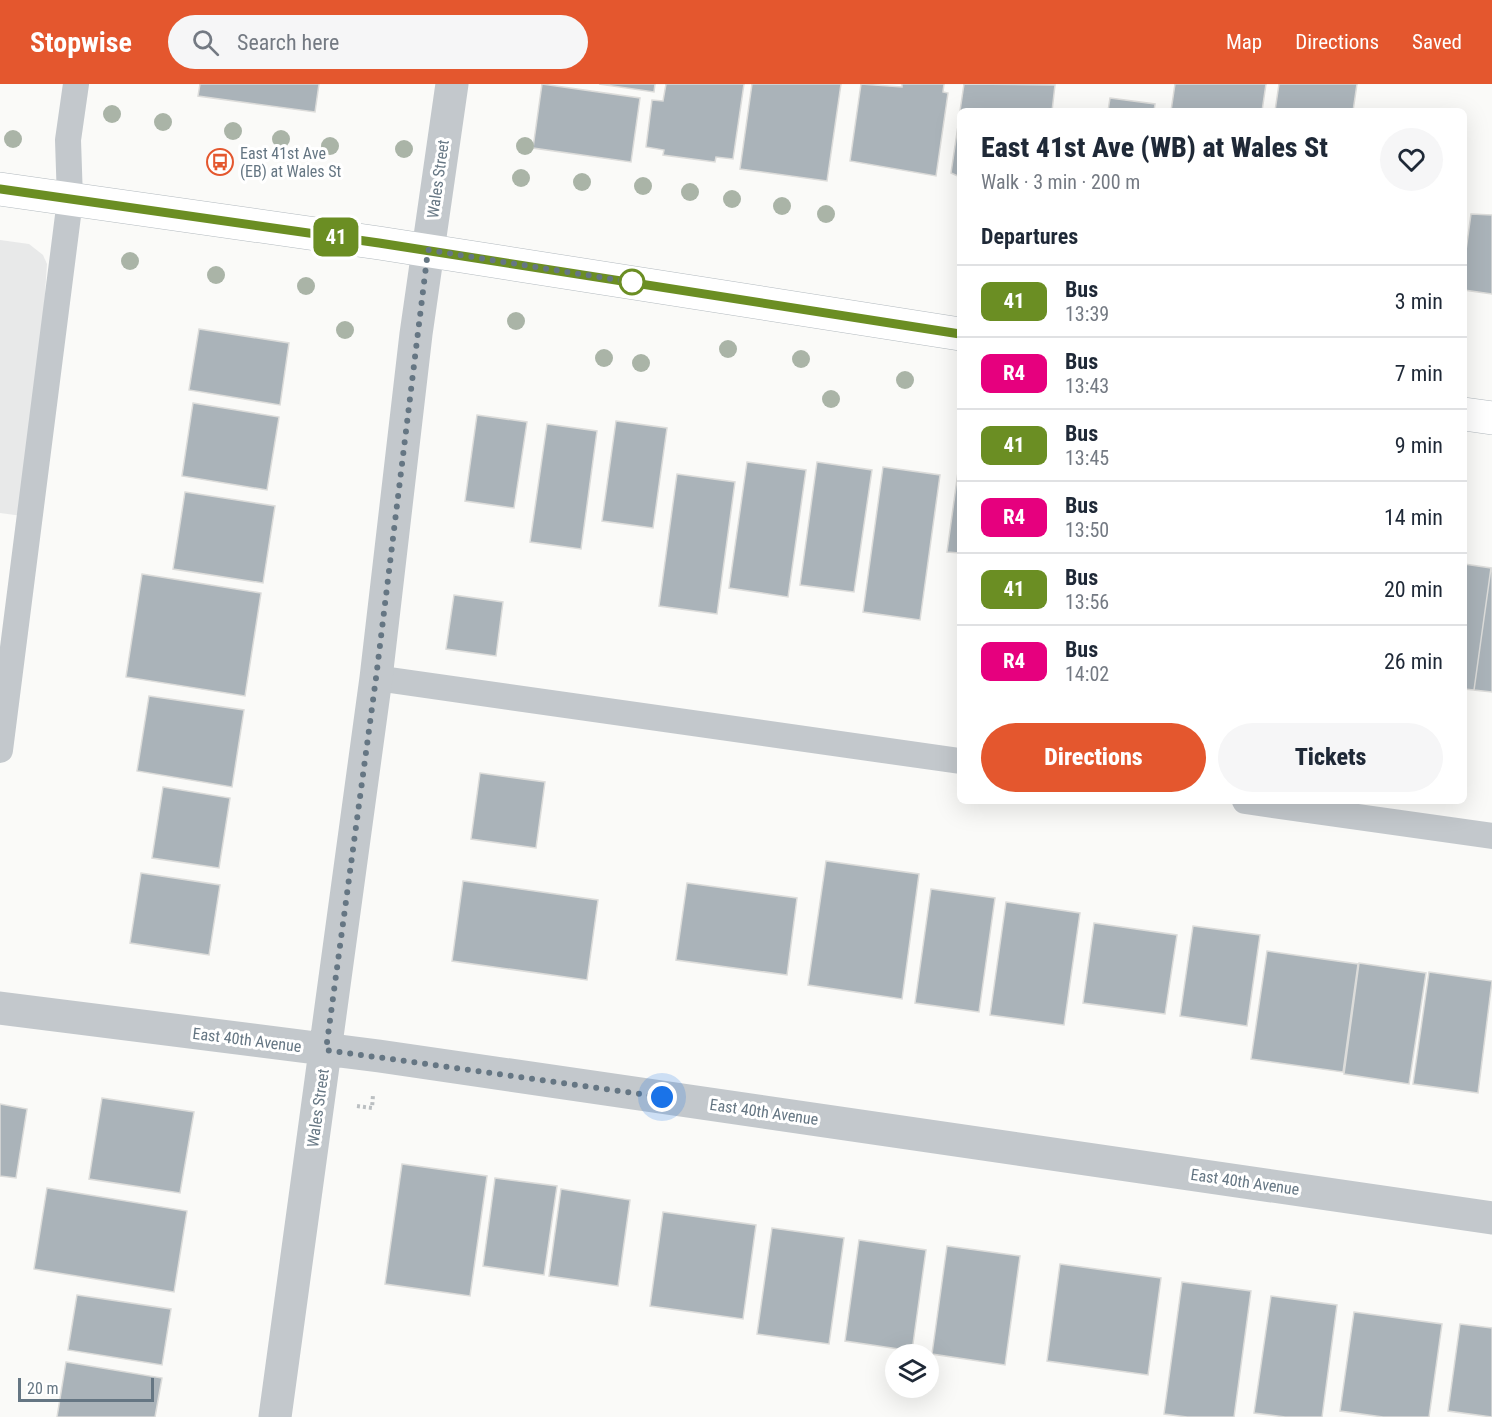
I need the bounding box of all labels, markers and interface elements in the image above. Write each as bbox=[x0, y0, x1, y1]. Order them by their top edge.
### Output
search box bbox=[168, 15, 588, 69]
text: Stopwise bbox=[30, 26, 132, 59]
icon: search bbox=[189, 26, 222, 59]
text: Search here bbox=[237, 30, 339, 55]
text: Map bbox=[1226, 30, 1262, 54]
text: Directions bbox=[1295, 30, 1379, 54]
text: Saved bbox=[1412, 30, 1462, 54]
button: heart bbox=[1380, 128, 1443, 191]
text: East 41st Ave (WB) at Wales St bbox=[981, 131, 1328, 164]
street label: Wales Street bbox=[423, 138, 453, 220]
place label: East 41st Ave (EB) at Wales St bbox=[240, 144, 342, 181]
bus stop icon: East 41st Ave (EB) at Wales St bbox=[205, 147, 235, 177]
text: Walk · 3 min · 200 m bbox=[981, 170, 1140, 194]
line badge: 41 bbox=[309, 218, 363, 256]
text: Departures bbox=[981, 224, 1078, 249]
text: 41 bbox=[325, 225, 347, 249]
unlabelled marker bbox=[619, 269, 645, 295]
text: Bus bbox=[1065, 277, 1098, 302]
text: 41 bbox=[1003, 289, 1025, 313]
text: 3 min bbox=[1395, 289, 1443, 314]
text: 13:39 bbox=[1065, 302, 1109, 326]
text: Bus bbox=[1065, 349, 1098, 374]
text: R4 bbox=[1003, 361, 1025, 385]
text: 7 min bbox=[1395, 361, 1443, 386]
text: 13:43 bbox=[1065, 374, 1109, 398]
text: Bus bbox=[1065, 421, 1098, 446]
text: 41 bbox=[1003, 433, 1025, 457]
text: 9 min bbox=[1395, 433, 1443, 458]
text: 13:45 bbox=[1065, 446, 1109, 470]
text: Bus bbox=[1065, 493, 1098, 518]
text: R4 bbox=[1003, 505, 1025, 529]
text: 14 min bbox=[1384, 505, 1443, 530]
text: 13:50 bbox=[1065, 518, 1109, 542]
text: Bus bbox=[1065, 565, 1098, 590]
text: 41 bbox=[1003, 577, 1025, 601]
text: 20 min bbox=[1384, 577, 1443, 602]
text: 13:56 bbox=[1065, 590, 1109, 614]
text: Bus bbox=[1065, 637, 1098, 662]
text: R4 bbox=[1003, 649, 1025, 673]
text: 26 min bbox=[1384, 649, 1443, 674]
text: 14:02 bbox=[1065, 662, 1109, 686]
button: Directions bbox=[981, 723, 1206, 792]
button: Tickets bbox=[1218, 723, 1443, 792]
street label: East 40th Avenue bbox=[192, 1024, 302, 1056]
street label: Wales Street bbox=[303, 1067, 333, 1149]
your location bbox=[647, 1082, 677, 1112]
street label: East 40th Avenue bbox=[709, 1095, 819, 1129]
street label: East 40th Avenue bbox=[1190, 1165, 1300, 1199]
map controls bbox=[885, 1344, 939, 1398]
button: layers bbox=[885, 1344, 939, 1398]
scale bar bbox=[18, 1375, 154, 1402]
text: 20 m bbox=[27, 1379, 59, 1398]

